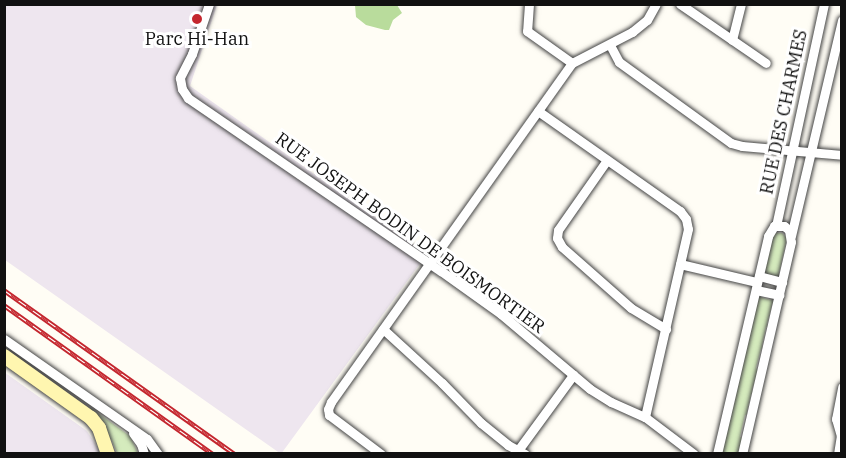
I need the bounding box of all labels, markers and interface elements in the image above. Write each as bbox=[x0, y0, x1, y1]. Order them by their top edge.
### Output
marker: Parc Hi-Han bbox=[190, 12, 204, 26]
place label: Parc Hi-Han bbox=[145, 28, 249, 50]
street label: RUE DES CHARMES bbox=[756, 28, 812, 196]
street label: RUE JOSEPH BODIN DE BOISMORTIER bbox=[271, 128, 549, 338]

